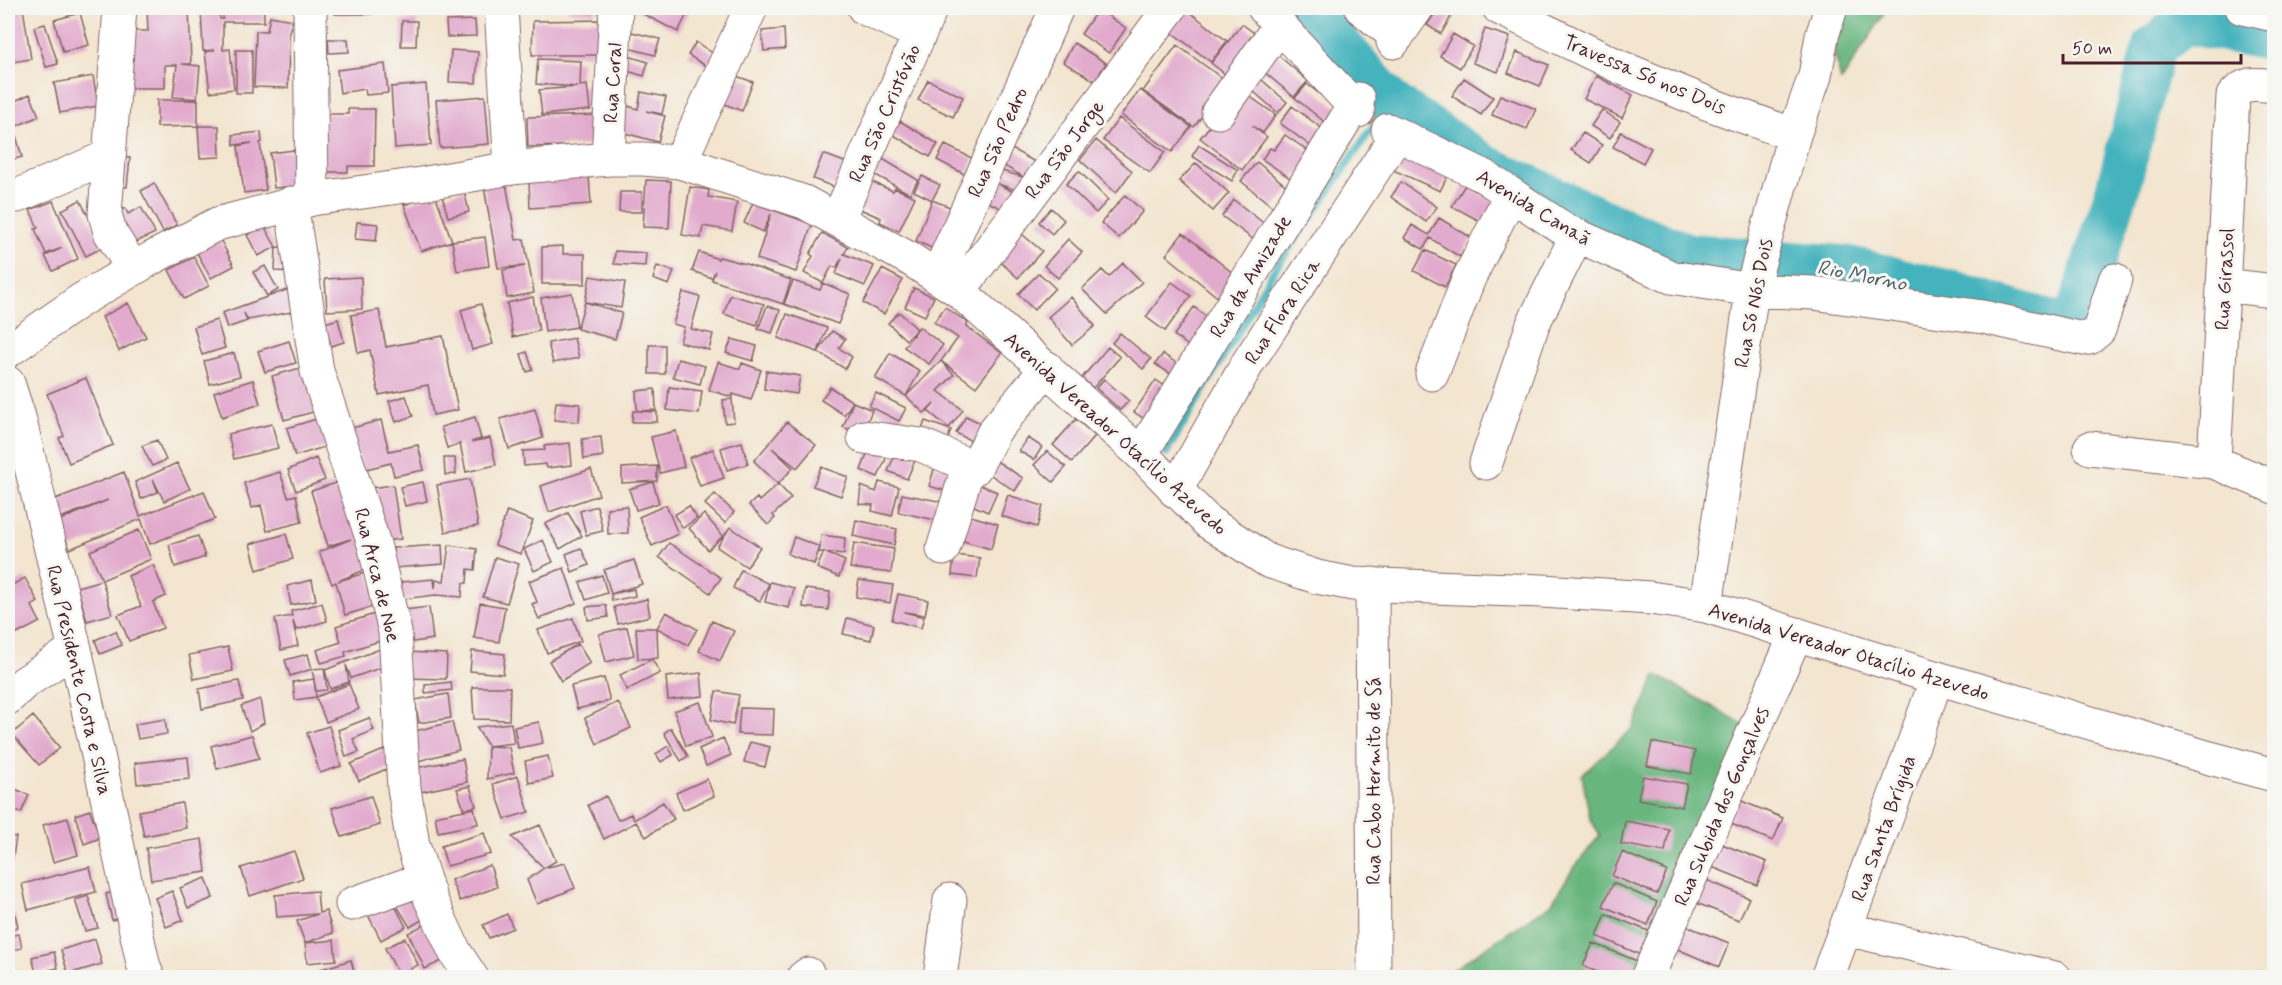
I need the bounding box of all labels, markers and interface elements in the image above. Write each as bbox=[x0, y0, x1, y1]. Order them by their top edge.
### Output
scale bar bbox=[2063, 27, 2242, 65]
street label: Travessa Só nos Dois bbox=[1559, 29, 1730, 122]
text: 50 m bbox=[2072, 37, 2112, 61]
street label: Rua São Cristóvão bbox=[843, 40, 928, 187]
street label: Rua Coral bbox=[598, 42, 629, 124]
street label: Rua São Pedro bbox=[962, 83, 1035, 202]
street label: Rua São Jorge bbox=[1019, 95, 1112, 206]
street label: Avenida Canaã bbox=[1471, 163, 1596, 253]
street label: Rua da Amizade bbox=[1204, 210, 1299, 343]
street label: Rua Girassol bbox=[2209, 227, 2242, 331]
street label: Rua Só Nós Dois bbox=[1729, 236, 1780, 370]
street label: Rua Flora Rica bbox=[1239, 253, 1328, 370]
water label: Rio Morno bbox=[1815, 254, 1910, 299]
street label: Avenida Vereador Otacílio Azevedo bbox=[997, 326, 1233, 542]
street label: Rua Arca de Noe bbox=[347, 505, 406, 645]
street label: Rua Presidente Costa e Silva bbox=[39, 563, 118, 798]
street label: Avenida Vereador Otacílio Azevedo bbox=[1705, 597, 1992, 708]
street label: Rua Cabo Hermito de Sá bbox=[1361, 677, 1388, 885]
street label: Rua Subida dos Gonçalves bbox=[1668, 703, 1777, 910]
street label: Rua Santa Brígida bbox=[1845, 751, 1923, 906]

